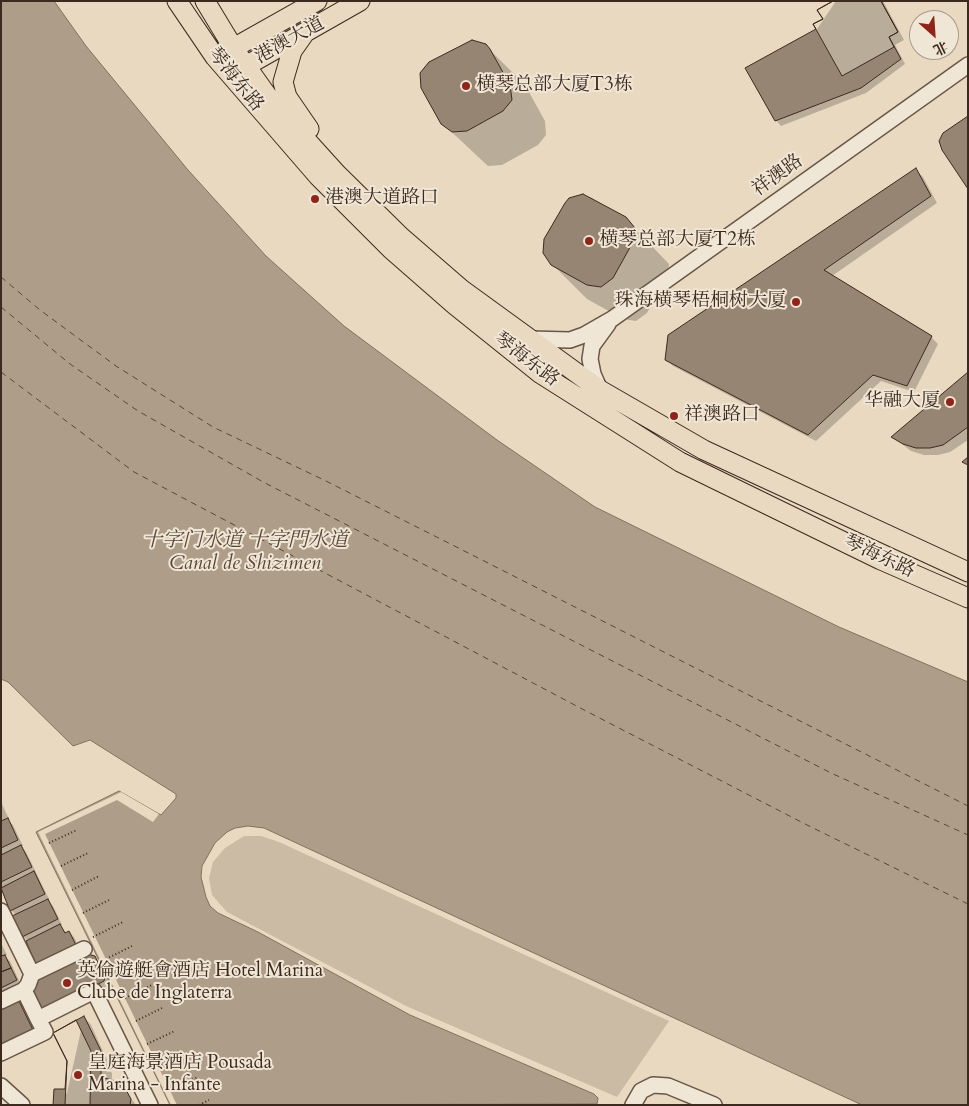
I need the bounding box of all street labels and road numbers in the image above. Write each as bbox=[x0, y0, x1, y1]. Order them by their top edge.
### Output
street label: 港澳大道 bbox=[251, 13, 329, 69]
street label: 琴海东路 bbox=[202, 43, 268, 117]
street label: 祥澳路 bbox=[748, 150, 808, 202]
street label: 琴海东路 bbox=[489, 328, 563, 392]
street label: 琴海东路 bbox=[840, 531, 918, 583]

